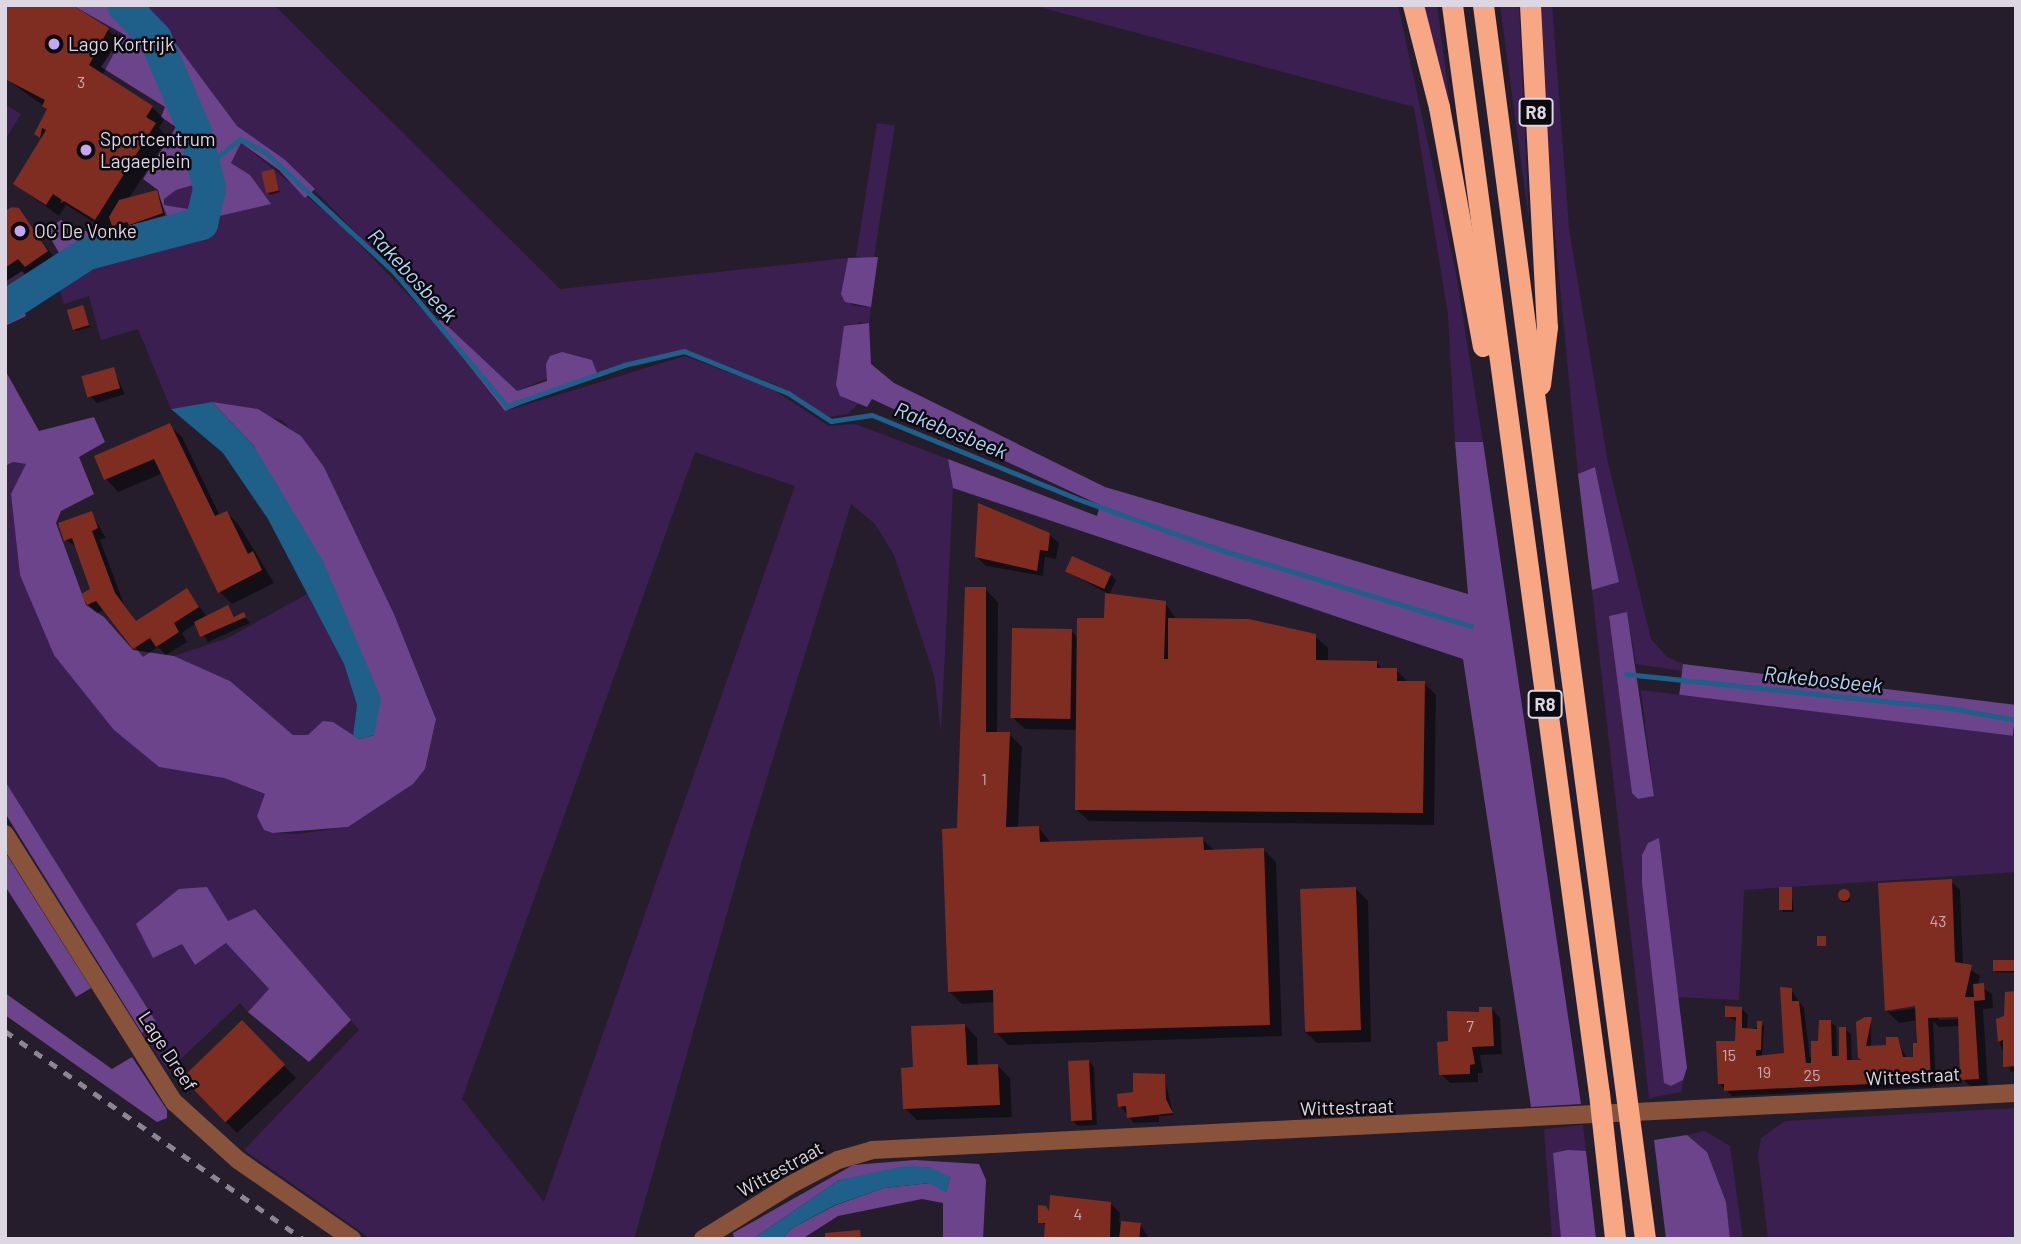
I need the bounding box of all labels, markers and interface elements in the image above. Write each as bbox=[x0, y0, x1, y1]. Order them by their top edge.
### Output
place label: Lago Kortrijk bbox=[68, 33, 175, 55]
marker: Lago Kortrijk bbox=[46, 36, 62, 52]
house number: 3 bbox=[77, 72, 85, 92]
road number: R8 bbox=[1518, 98, 1554, 127]
place label: Sportcentrum Lagaeplein bbox=[100, 128, 216, 172]
marker: Sportcentrum Lagaeplein bbox=[78, 142, 94, 158]
place label: OC De Vonke bbox=[34, 220, 137, 242]
marker: OC De Vonke bbox=[12, 223, 28, 239]
water label: Rakebosbeek bbox=[363, 223, 463, 327]
water label: Rakebosbeek bbox=[891, 396, 1011, 464]
water label: Rakebosbeek bbox=[1762, 660, 1884, 698]
road number: R8 bbox=[1528, 690, 1562, 718]
house number: 1 bbox=[981, 769, 987, 789]
house number: 43 bbox=[1929, 911, 1947, 931]
street label: Lage Dreef bbox=[134, 1007, 202, 1095]
house number: 7 bbox=[1466, 1016, 1474, 1036]
house number: 15 bbox=[1722, 1045, 1736, 1065]
house number: 19 bbox=[1757, 1062, 1771, 1082]
street label: Wittestraat bbox=[1865, 1062, 1961, 1090]
house number: 25 bbox=[1804, 1065, 1820, 1085]
street label: Wittestraat bbox=[1300, 1094, 1394, 1120]
street label: Wittestraat bbox=[733, 1136, 827, 1202]
house number: 4 bbox=[1074, 1204, 1082, 1224]

